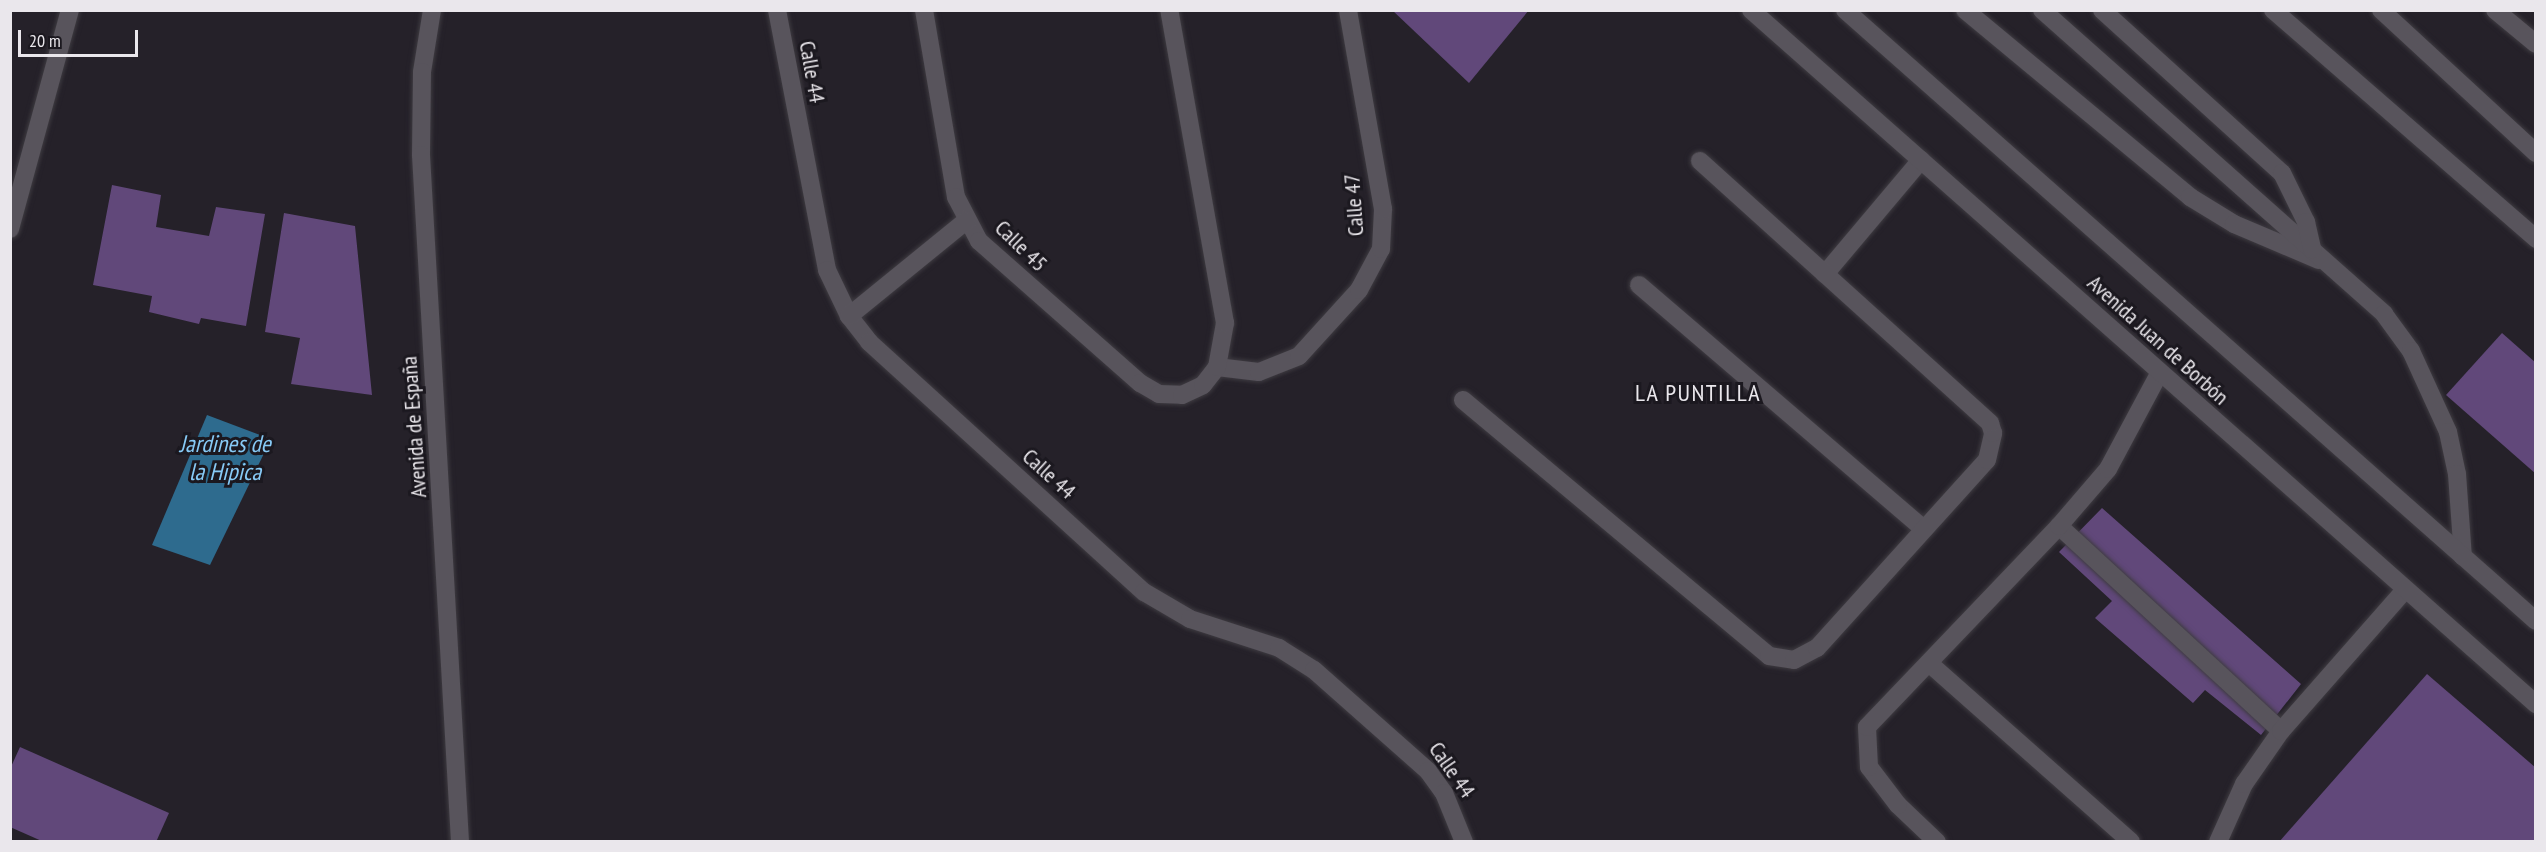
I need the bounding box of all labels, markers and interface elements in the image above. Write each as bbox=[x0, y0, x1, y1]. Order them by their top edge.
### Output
scale bar bbox=[21, 18, 141, 56]
text: 20 m bbox=[29, 29, 61, 52]
street label: Calle 44 bbox=[794, 39, 830, 105]
street label: Calle 47 bbox=[1339, 173, 1369, 237]
street label: Calle 45 bbox=[989, 215, 1053, 277]
street label: Avenida Juan de Borbón bbox=[2082, 270, 2234, 410]
street label: Avenida de España bbox=[396, 355, 432, 499]
district label: LA PUNTILLA bbox=[1634, 379, 1762, 407]
water label: Jardines de la Hipica bbox=[179, 430, 271, 486]
street label: Calle 44 bbox=[1017, 443, 1081, 505]
street label: Calle 44 bbox=[1423, 737, 1481, 803]

